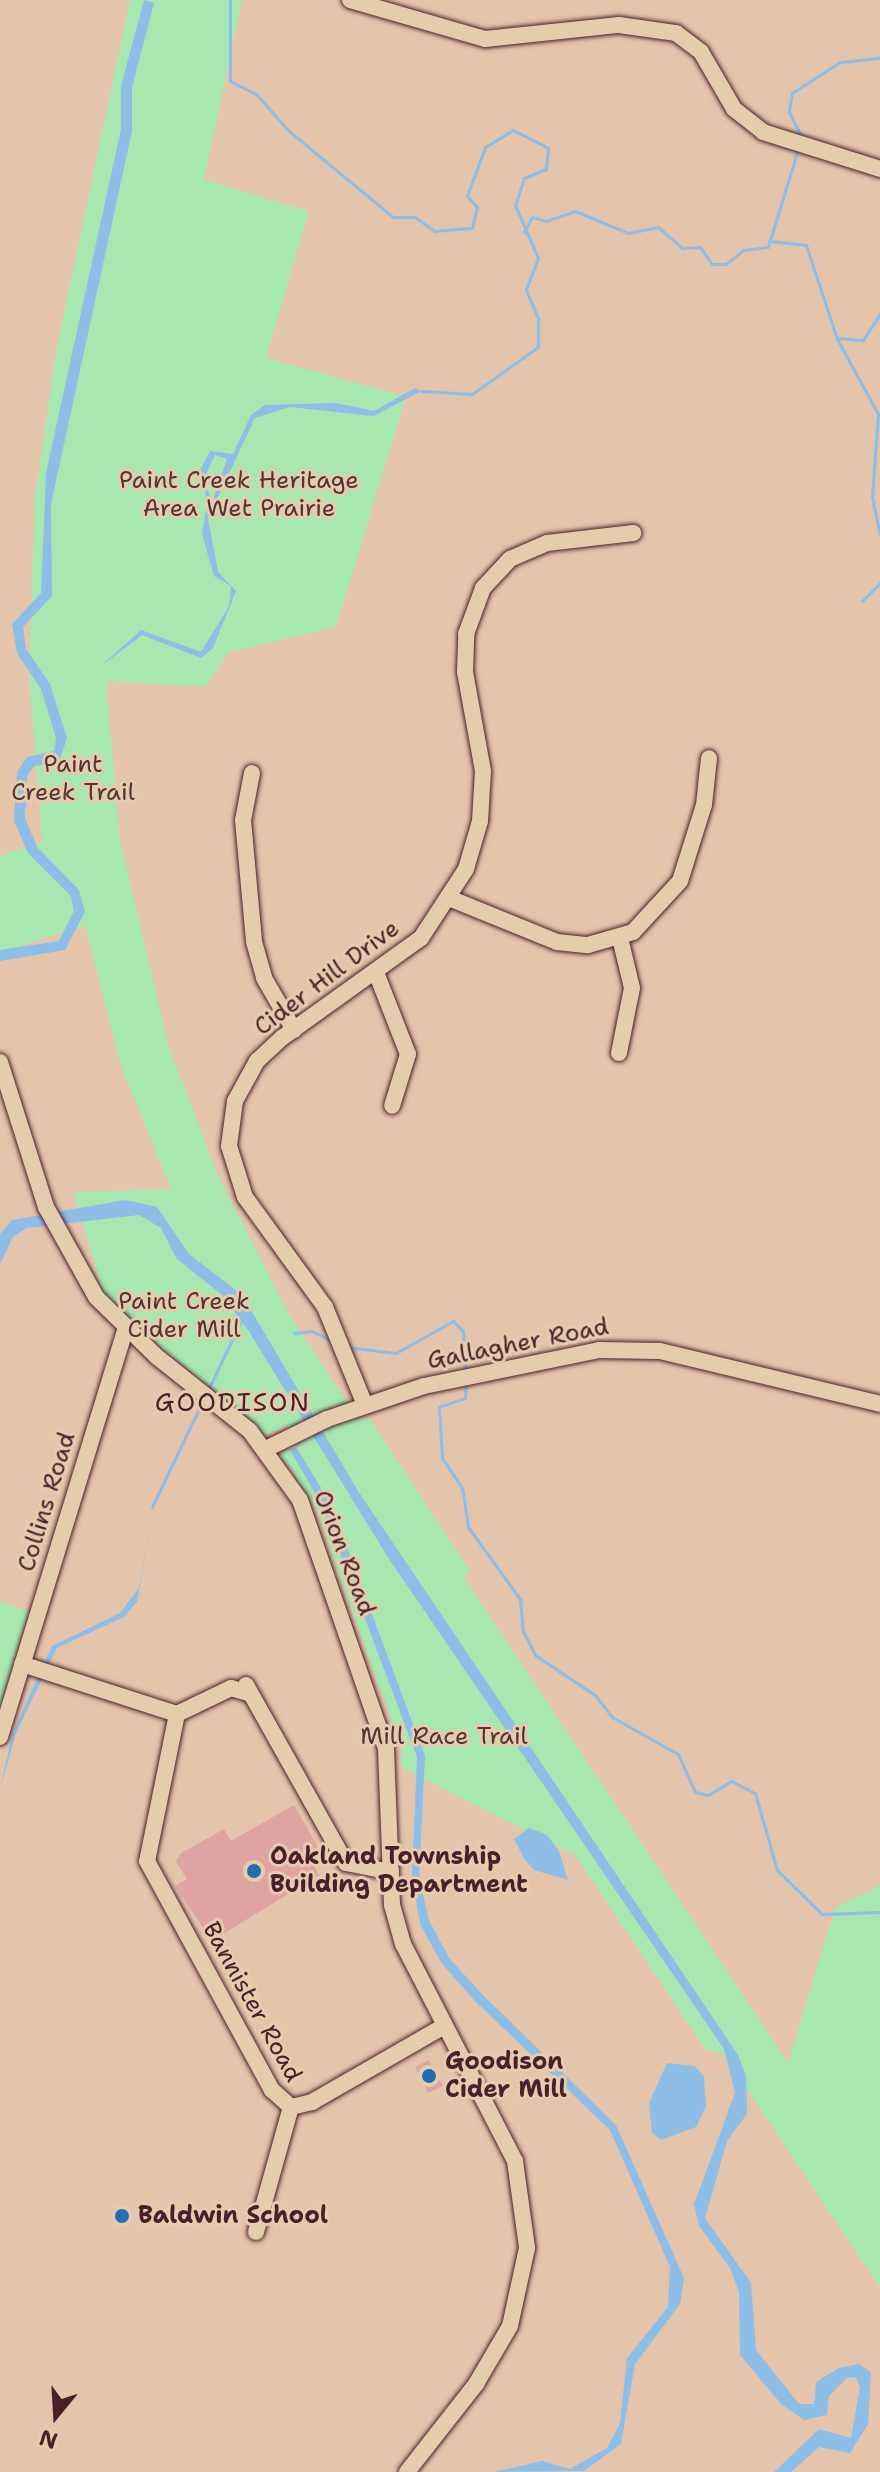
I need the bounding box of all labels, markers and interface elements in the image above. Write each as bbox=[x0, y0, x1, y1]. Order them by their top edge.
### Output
park label: Paint Creek Heritage Area Wet Prairie bbox=[119, 467, 359, 523]
park label: Paint Creek Trail bbox=[11, 751, 135, 807]
street label: Cider Hill Drive bbox=[249, 914, 405, 1042]
park label: Paint Creek Cider Mill bbox=[118, 1288, 250, 1344]
street label: Gallagher Road bbox=[425, 1312, 611, 1376]
district label: GOODISON bbox=[155, 1386, 311, 1418]
street label: Collins Road bbox=[12, 1429, 82, 1575]
street label: Orion Road bbox=[307, 1486, 381, 1620]
park label: Mill Race Trail bbox=[360, 1723, 528, 1751]
place label: Oakland Township Building Department bbox=[270, 1843, 528, 1899]
marker: Oakland Township Building Department bbox=[245, 1862, 263, 1880]
street label: Bannister Road bbox=[196, 1917, 308, 2087]
place label: Goodison Cider Mill bbox=[445, 2048, 567, 2104]
marker: Goodison Cider Mill bbox=[420, 2067, 438, 2085]
place label: Baldwin School bbox=[138, 2202, 328, 2230]
marker: Baldwin School bbox=[113, 2207, 131, 2225]
north arrow bbox=[16, 2376, 96, 2456]
text: N bbox=[36, 2423, 61, 2456]

